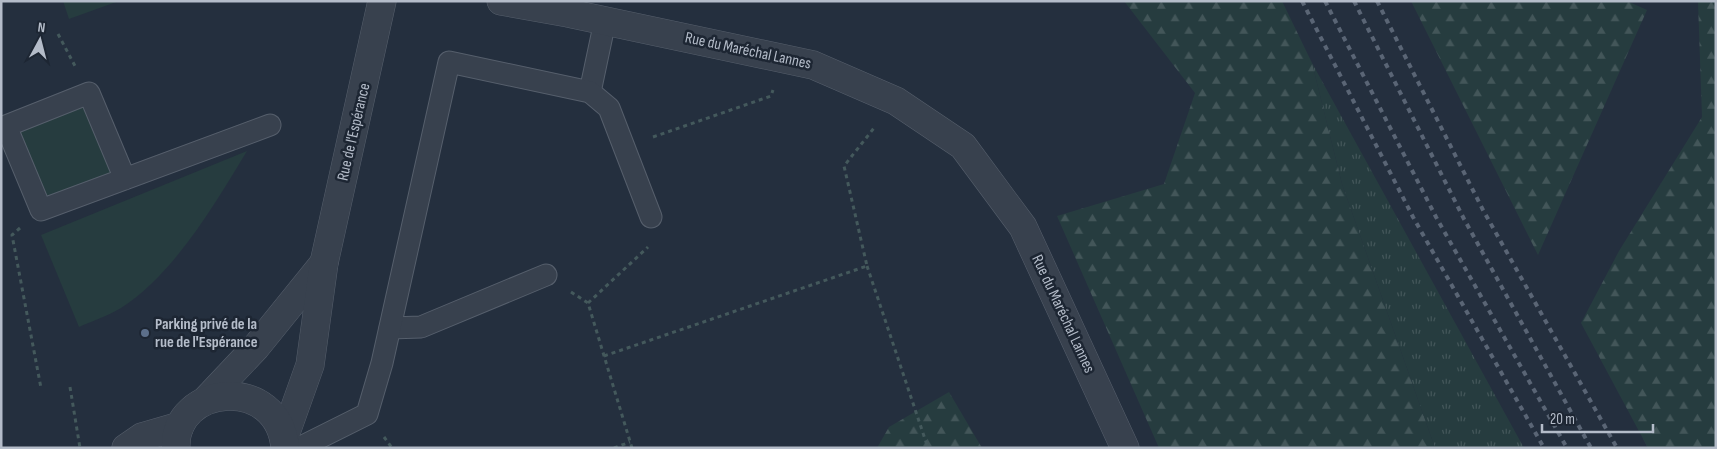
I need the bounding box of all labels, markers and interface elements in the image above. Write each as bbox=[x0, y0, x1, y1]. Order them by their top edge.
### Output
north arrow bbox=[15, 15, 65, 65]
text: N bbox=[37, 19, 46, 36]
street label: Rue du Maréchal Lannes bbox=[683, 28, 813, 74]
street label: Rue de l'Espérance bbox=[334, 81, 374, 183]
street label: Rue du Maréchal Lannes bbox=[1027, 252, 1099, 376]
place label: Parking privé de la rue de l'Espérance bbox=[155, 315, 258, 352]
marker: Parking privé de la rue de l'Espérance bbox=[139, 327, 151, 339]
scale bar bbox=[1542, 402, 1653, 434]
text: 20 m bbox=[1550, 410, 1575, 429]

